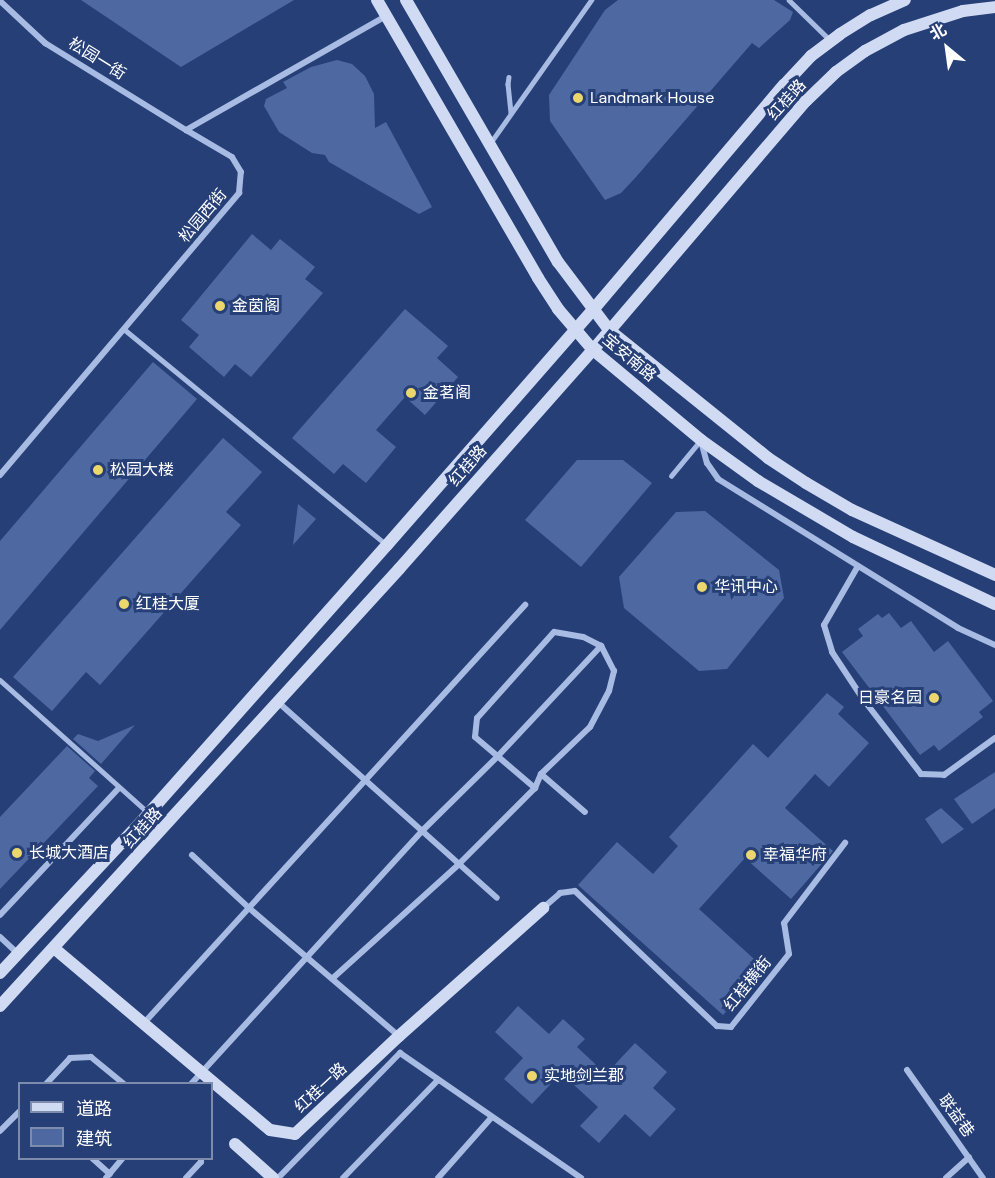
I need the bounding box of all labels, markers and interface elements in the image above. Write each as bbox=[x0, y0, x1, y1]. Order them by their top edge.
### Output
north arrow bbox=[917, 18, 977, 78]
text: 北 bbox=[926, 19, 950, 45]
street label: 松园一街 bbox=[65, 34, 129, 84]
street label: 红桂路 bbox=[764, 76, 810, 124]
place label: Landmark House bbox=[590, 88, 714, 108]
marker: Landmark House bbox=[571, 91, 585, 105]
street label: 松园西街 bbox=[175, 185, 231, 247]
place label: 金茵阁 bbox=[232, 296, 280, 316]
marker: 金茵阁 bbox=[213, 299, 227, 313]
street label: 宝安南路 bbox=[598, 330, 660, 386]
place label: 金茗阁 bbox=[423, 383, 471, 403]
marker: 金茗阁 bbox=[404, 386, 418, 400]
street label: 红桂路 bbox=[445, 442, 491, 490]
place label: 松园大楼 bbox=[110, 460, 174, 480]
marker: 松园大楼 bbox=[91, 463, 105, 477]
place label: 华讯中心 bbox=[714, 577, 778, 597]
marker: 华讯中心 bbox=[695, 580, 709, 594]
place label: 红桂大厦 bbox=[136, 594, 200, 614]
marker: 红桂大厦 bbox=[117, 597, 131, 611]
place label: 日豪名园 bbox=[858, 688, 922, 708]
marker: 日豪名园 bbox=[927, 691, 941, 705]
street label: 红桂路 bbox=[120, 804, 166, 852]
place label: 长城大酒店 bbox=[29, 843, 109, 863]
place label: 幸福华府 bbox=[763, 845, 827, 865]
marker: 长城大酒店 bbox=[10, 846, 24, 860]
marker: 幸福华府 bbox=[744, 848, 758, 862]
street label: 红桂横街 bbox=[720, 953, 776, 1015]
street label: 红桂一路 bbox=[291, 1059, 351, 1117]
place label: 实地剑兰郡 bbox=[544, 1066, 624, 1086]
marker: 实地剑兰郡 bbox=[525, 1069, 539, 1083]
legend bbox=[18, 1082, 213, 1160]
street label: 联益巷 bbox=[934, 1091, 978, 1141]
text: 道路 bbox=[76, 1097, 112, 1121]
text: 建筑 bbox=[76, 1127, 112, 1151]

